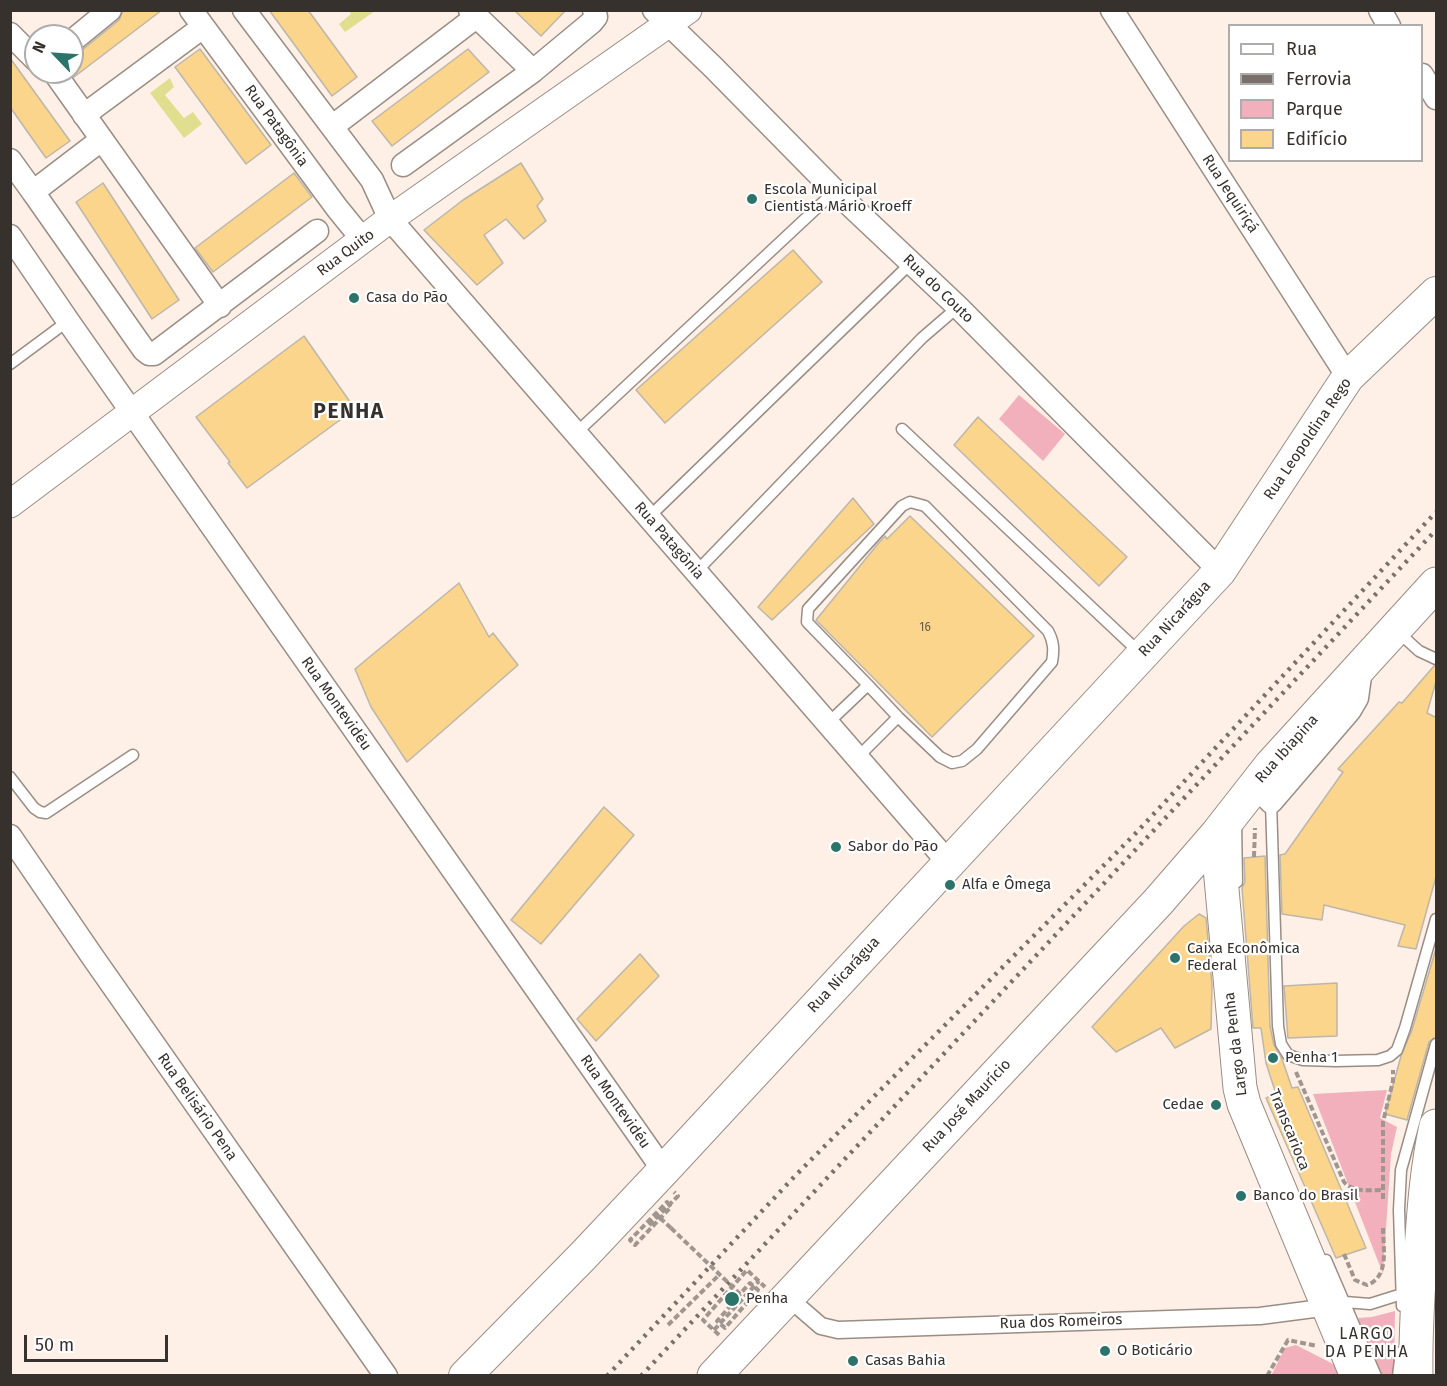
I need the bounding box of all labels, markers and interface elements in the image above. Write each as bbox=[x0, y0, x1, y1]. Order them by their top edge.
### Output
north arrow bbox=[24, 24, 84, 84]
legend bbox=[1228, 24, 1423, 162]
text: N bbox=[28, 38, 50, 56]
text: Rua bbox=[1286, 38, 1317, 60]
text: Ferrovia bbox=[1286, 68, 1352, 90]
street label: Rua Patagônia bbox=[240, 82, 312, 170]
text: Parque bbox=[1286, 98, 1343, 120]
text: Edifício bbox=[1286, 128, 1348, 150]
street label: Rua Jequiriçá bbox=[1198, 151, 1262, 237]
place label: Escola Municipal Cientista Mário Kroeff bbox=[764, 181, 911, 216]
marker: Escola Municipal Cientista Mário Kroeff bbox=[745, 192, 759, 206]
street label: Rua Quito bbox=[314, 226, 378, 280]
street label: Rua do Couto bbox=[899, 251, 977, 327]
place label: Casa do Pão bbox=[366, 289, 448, 307]
marker: Casa do Pão bbox=[347, 291, 361, 305]
street label: Rua Leopoldina Rego bbox=[1260, 375, 1356, 503]
district label: PENHA bbox=[313, 399, 385, 425]
street label: Rua Patagônia bbox=[630, 499, 708, 583]
street label: Rua Nicarágua bbox=[1135, 577, 1215, 661]
house number: 16 bbox=[919, 621, 931, 635]
street label: Rua Montevidéu bbox=[297, 654, 375, 754]
street label: Rua Ibiapina bbox=[1252, 711, 1322, 787]
place label: Sabor do Pão bbox=[848, 838, 938, 856]
marker: Sabor do Pão bbox=[829, 840, 843, 854]
place label: Alfa e Ômega bbox=[962, 876, 1051, 894]
marker: Alfa e Ômega bbox=[943, 878, 957, 892]
street label: Rua Nicarágua bbox=[804, 933, 884, 1017]
place label: Caixa Econômica Federal bbox=[1187, 940, 1300, 975]
marker: Caixa Econômica Federal bbox=[1168, 951, 1182, 965]
street label: Largo da Penha bbox=[1221, 991, 1251, 1097]
place label: Penha 1 bbox=[1285, 1049, 1338, 1067]
street label: Rua Belisário Pena bbox=[153, 1050, 241, 1164]
marker: Penha 1 bbox=[1266, 1051, 1280, 1065]
street label: Rua Montevidéu bbox=[576, 1052, 654, 1152]
street label: Rua José Maurício bbox=[919, 1056, 1015, 1156]
street label: Transcarioca bbox=[1265, 1087, 1313, 1173]
place label: Cedae bbox=[1162, 1096, 1204, 1114]
marker: Cedae bbox=[1209, 1098, 1223, 1112]
place label: Banco do Brasil bbox=[1253, 1187, 1358, 1205]
marker: Banco do Brasil bbox=[1234, 1189, 1248, 1203]
marker: Penha bbox=[723, 1290, 741, 1308]
place label: Penha bbox=[746, 1290, 788, 1308]
street label: Rua dos Romeiros bbox=[999, 1311, 1123, 1333]
scale bar bbox=[27, 1323, 171, 1361]
district label: LARGO DA PENHA bbox=[1325, 1325, 1409, 1363]
text: 50 m bbox=[35, 1334, 74, 1356]
place label: O Boticário bbox=[1117, 1342, 1193, 1360]
marker: O Boticário bbox=[1098, 1344, 1112, 1358]
place label: Casas Bahia bbox=[865, 1352, 946, 1370]
marker: Casas Bahia bbox=[846, 1354, 860, 1368]

